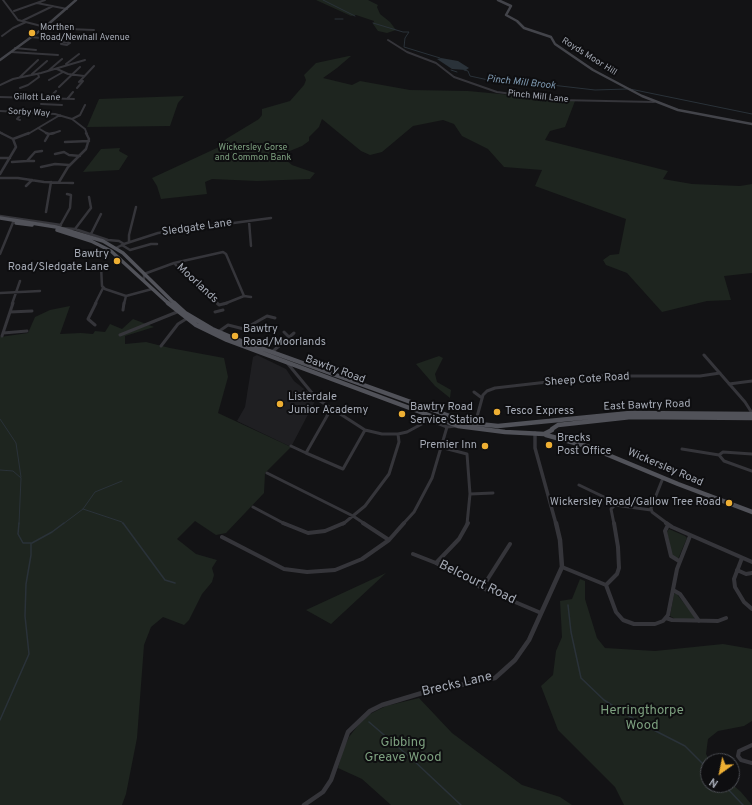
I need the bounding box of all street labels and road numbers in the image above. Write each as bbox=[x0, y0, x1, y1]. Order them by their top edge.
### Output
street label: Royds Moor Hill bbox=[559, 36, 619, 78]
street label: Pinch Mill Lane bbox=[507, 88, 569, 106]
street label: Gillott Lane bbox=[13, 92, 61, 104]
street label: Sorby Way bbox=[8, 106, 50, 120]
street label: Sledgate Lane bbox=[161, 217, 233, 239]
street label: Moorlands bbox=[173, 261, 221, 307]
street label: Bawtry Road bbox=[303, 353, 367, 387]
street label: Sheep Cote Road bbox=[544, 370, 630, 390]
street label: East Bawtry Road bbox=[603, 398, 691, 414]
street label: Wickersley Road bbox=[625, 446, 705, 490]
street label: Belcourt Road bbox=[436, 558, 518, 608]
street label: Brecks Lane bbox=[420, 669, 494, 701]

